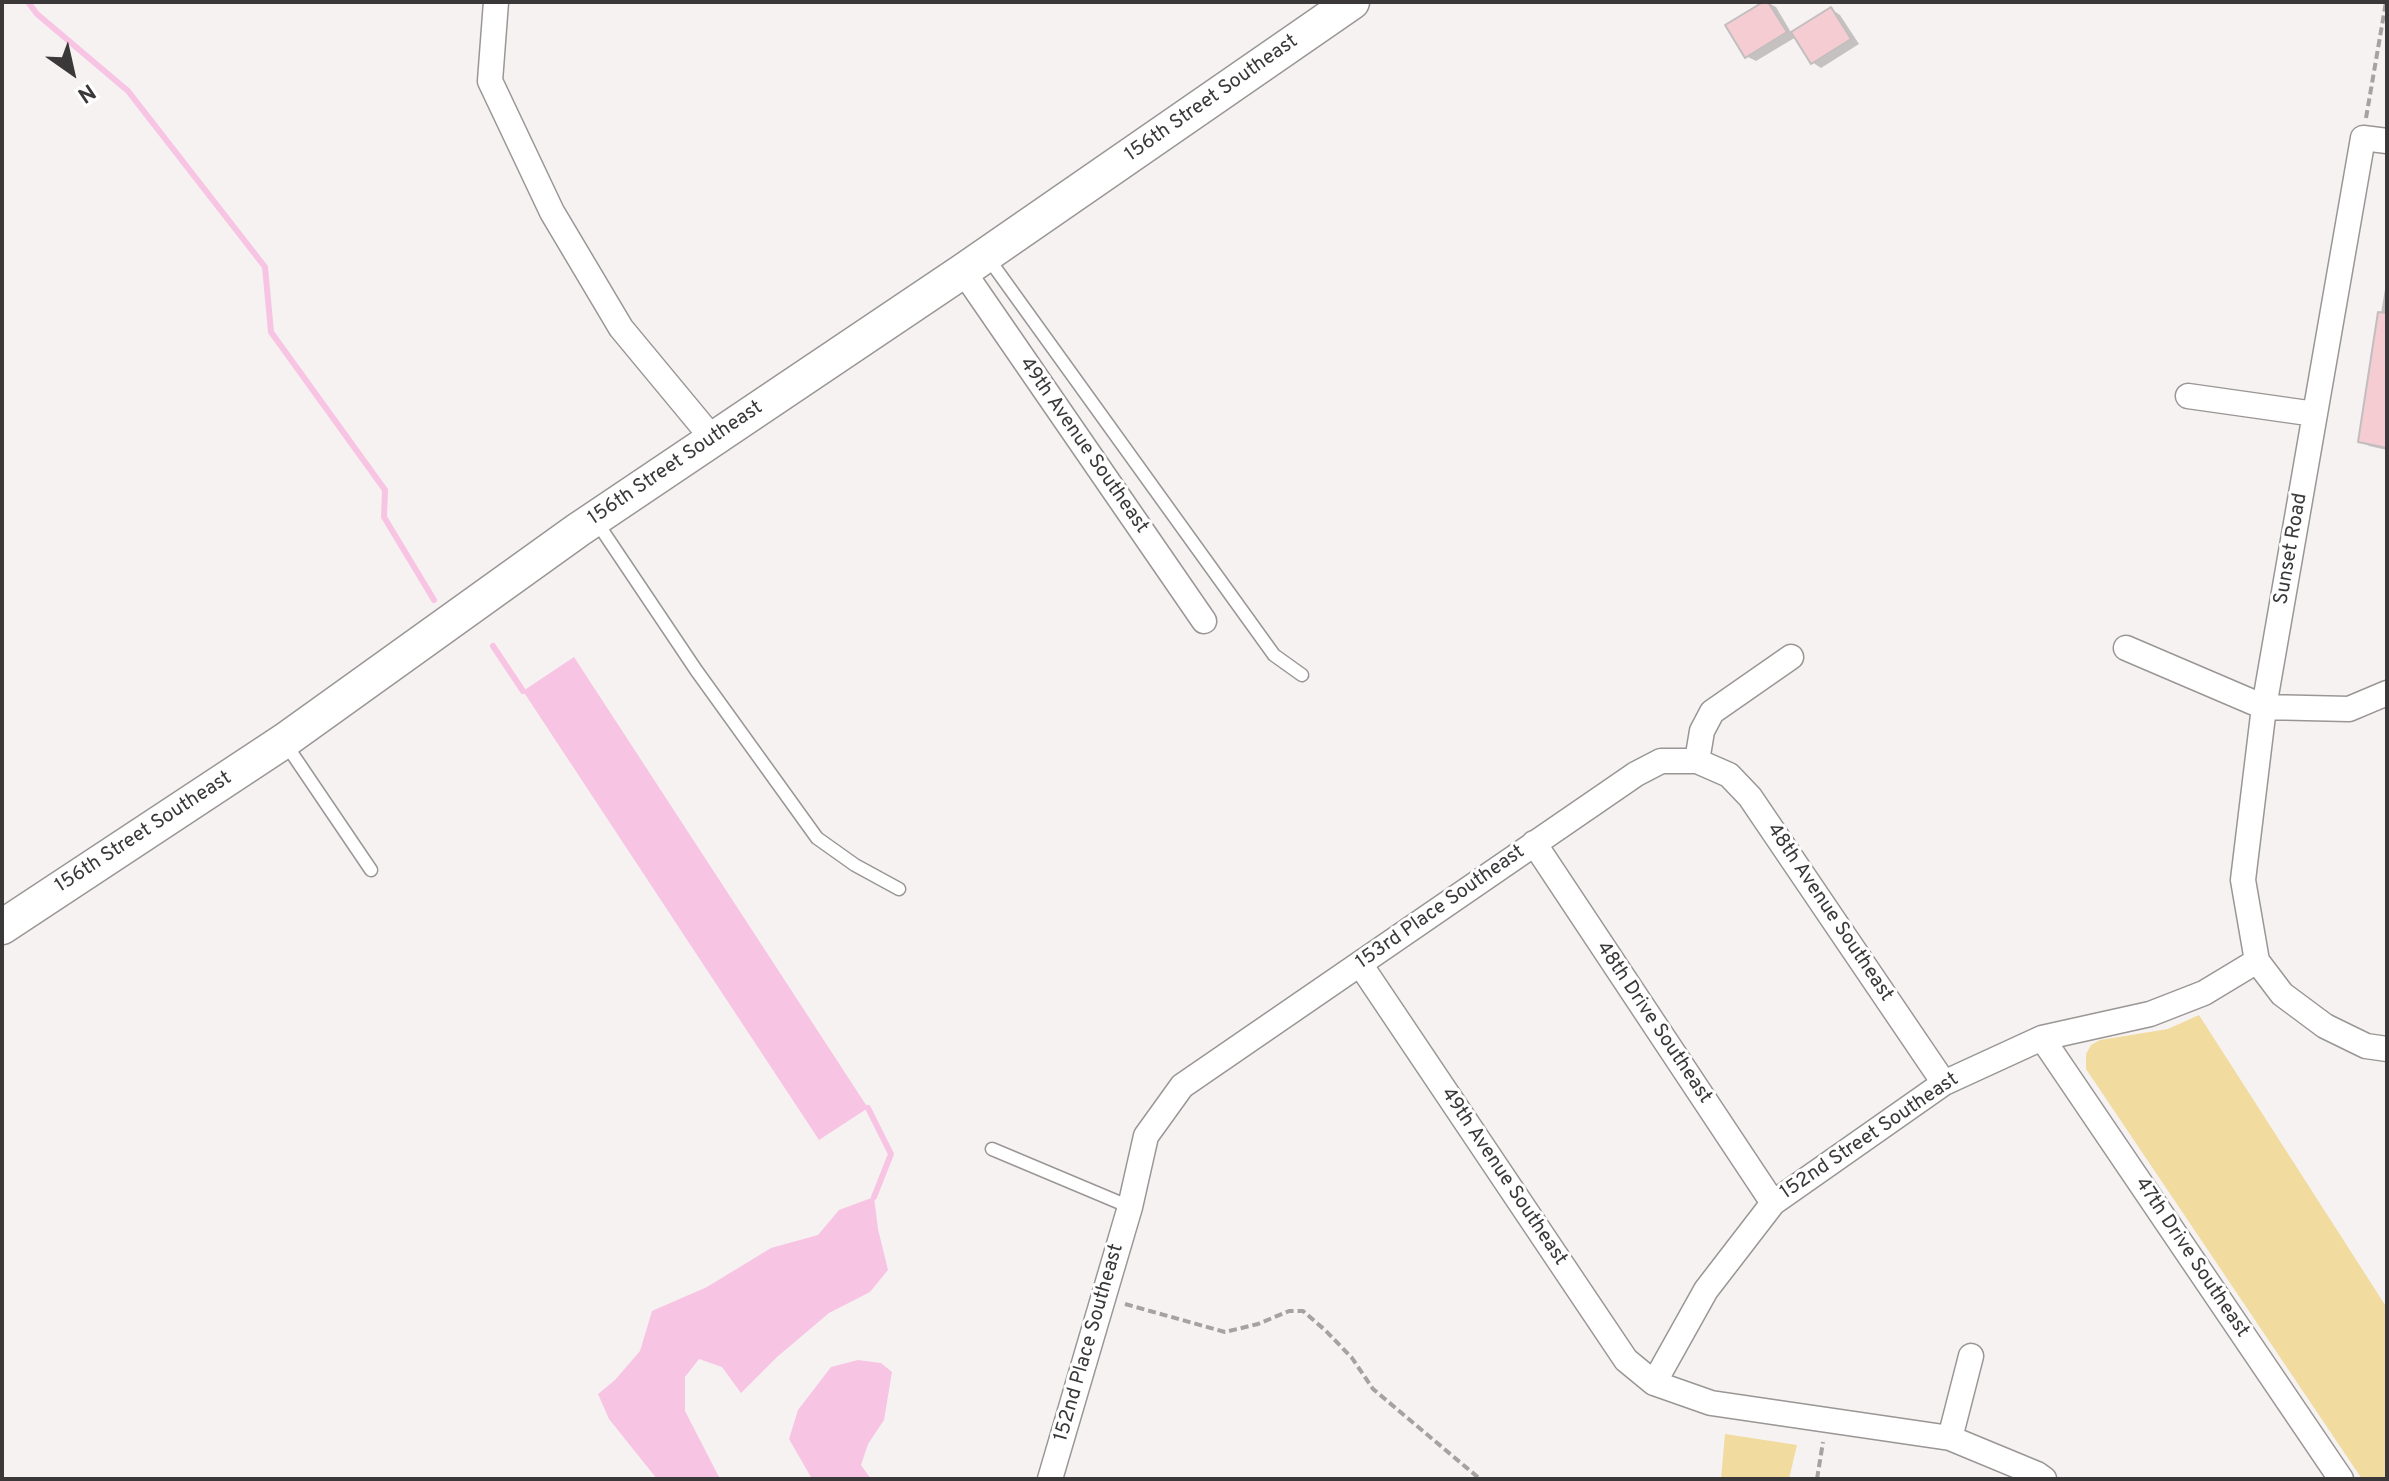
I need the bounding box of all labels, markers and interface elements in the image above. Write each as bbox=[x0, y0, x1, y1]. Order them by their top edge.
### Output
street label: 156th Street Southeast bbox=[1121, 30, 1303, 168]
north arrow bbox=[32, 32, 112, 112]
text: N bbox=[72, 77, 100, 108]
street label: 49th Avenue Southeast bbox=[1013, 353, 1153, 539]
street label: 156th Street Southeast bbox=[584, 397, 768, 531]
street label: Sunset Road bbox=[2270, 491, 2314, 607]
street label: 156th Street Southeast bbox=[51, 767, 237, 899]
street label: 48th Avenue Southeast bbox=[1760, 819, 1898, 1007]
street label: 153rd Place Southeast bbox=[1352, 841, 1530, 975]
street label: 48th Drive Southeast bbox=[1590, 937, 1716, 1109]
street label: 152nd Street Southeast bbox=[1776, 1068, 1964, 1206]
street label: 49th Avenue Southeast bbox=[1434, 1083, 1572, 1271]
street label: 47th Drive Southeast bbox=[2129, 1173, 2253, 1343]
street label: 152nd Place Southeast bbox=[1050, 1241, 1130, 1445]

